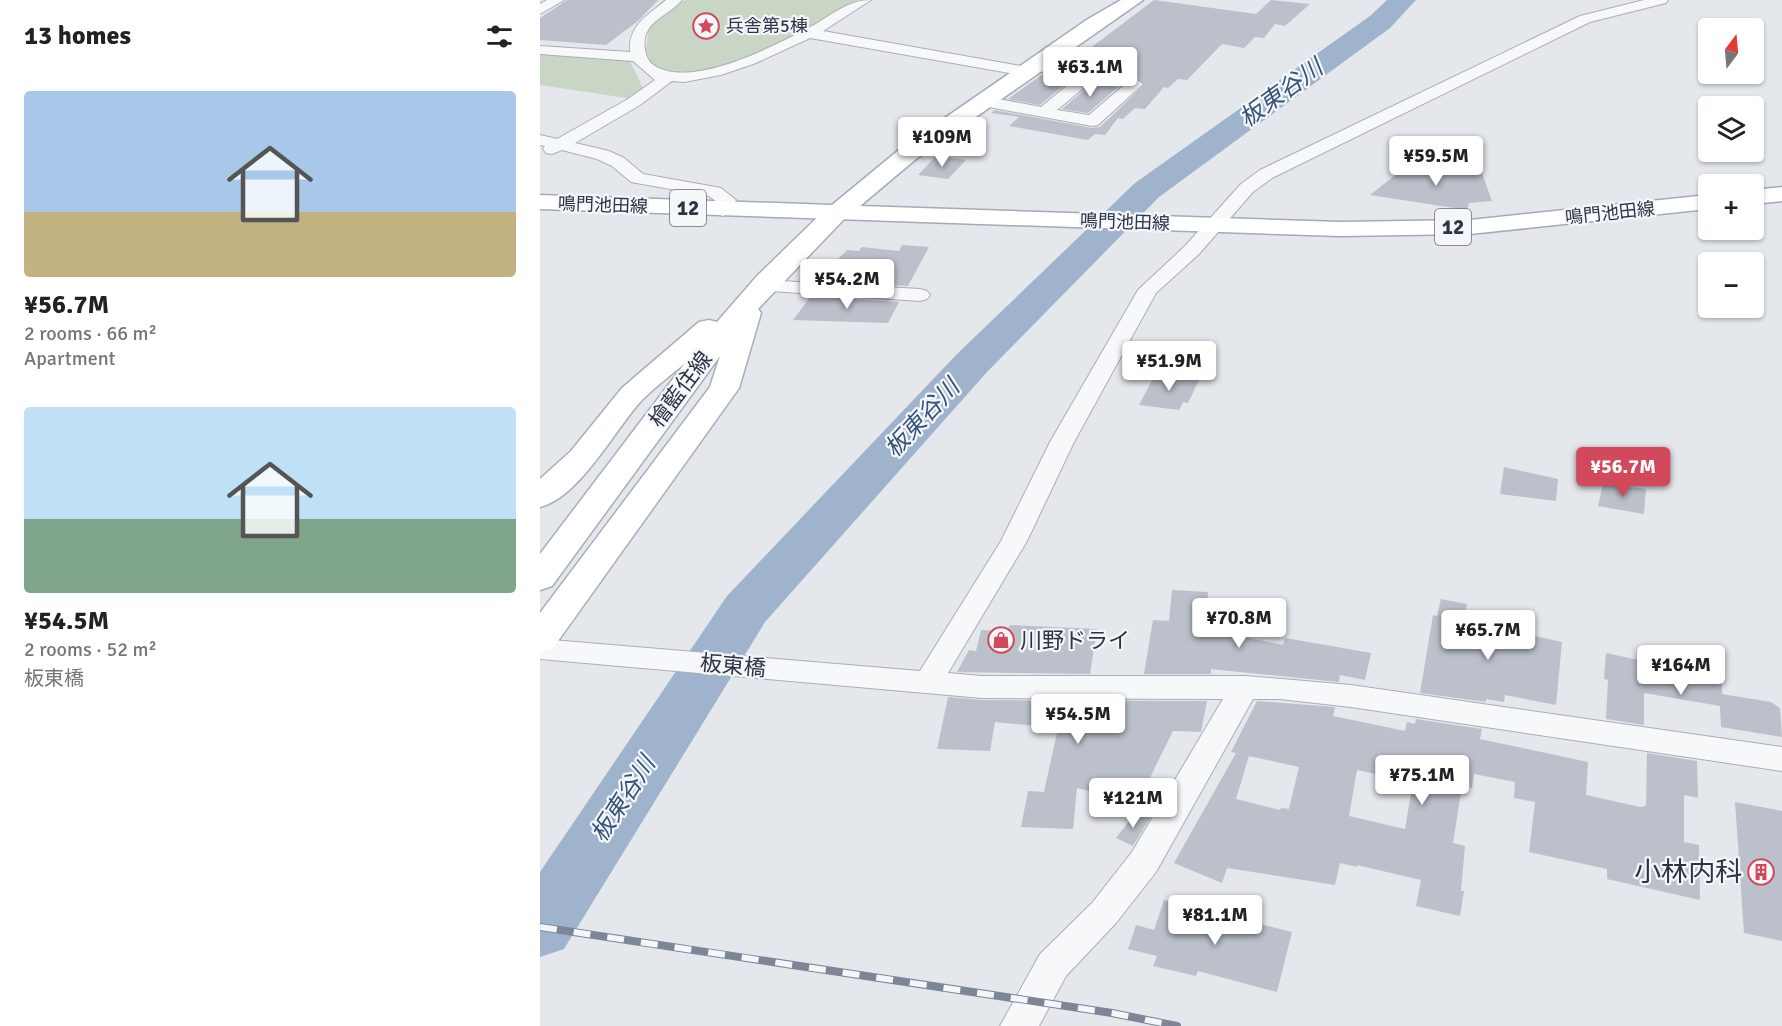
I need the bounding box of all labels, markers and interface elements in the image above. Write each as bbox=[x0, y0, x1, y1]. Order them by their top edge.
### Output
place icon: 兵舎第5棟 bbox=[691, 11, 721, 41]
place label: 兵舎第5棟 bbox=[726, 15, 808, 37]
north arrow bbox=[1698, 18, 1764, 84]
map controls bbox=[1698, 18, 1764, 318]
text: 13 homes bbox=[24, 20, 131, 52]
icon: filters bbox=[483, 20, 516, 53]
pin: ¥63.1M bbox=[1041, 47, 1139, 98]
water label: 板東谷川 bbox=[1233, 51, 1331, 133]
text: ¥63.1M bbox=[1057, 54, 1123, 79]
button: layers bbox=[1698, 96, 1764, 162]
pin: ¥109M bbox=[900, 117, 984, 168]
text: ¥109M bbox=[912, 124, 972, 149]
icon: home bbox=[216, 130, 324, 238]
pin: ¥59.5M bbox=[1387, 136, 1485, 187]
text: ¥59.5M bbox=[1403, 143, 1469, 168]
button: + bbox=[1698, 174, 1764, 240]
road number: 12 bbox=[670, 190, 706, 226]
street label: 鳴門池田線 bbox=[558, 192, 648, 218]
street label: 鳴門池田線 bbox=[1564, 197, 1656, 229]
street label: 鳴門池田線 bbox=[1080, 209, 1170, 235]
road number: 12 bbox=[1435, 209, 1471, 245]
button: − bbox=[1698, 252, 1764, 318]
pin: ¥54.2M bbox=[798, 259, 896, 310]
text: ¥54.2M bbox=[814, 266, 880, 291]
text: ¥56.7M bbox=[24, 289, 109, 321]
text: 2 rooms · 66 m² bbox=[24, 321, 157, 346]
pin: ¥51.9M bbox=[1120, 341, 1218, 392]
text: Apartment bbox=[24, 346, 116, 371]
street label: 檜藍住線 bbox=[643, 346, 718, 433]
text: ¥51.9M bbox=[1136, 348, 1202, 373]
water label: 板東谷川 bbox=[878, 370, 968, 463]
icon: home bbox=[216, 446, 324, 554]
pin: ¥56.7M bbox=[1574, 447, 1672, 498]
text: ¥56.7M bbox=[1590, 454, 1656, 479]
pin: ¥70.8M bbox=[1190, 598, 1288, 649]
text: ¥54.5M bbox=[24, 605, 109, 637]
text: ¥70.8M bbox=[1206, 605, 1272, 630]
pin: ¥65.7M bbox=[1439, 610, 1537, 661]
text: ¥65.7M bbox=[1455, 617, 1521, 642]
shop icon: 川野ドライ bbox=[986, 625, 1016, 655]
place label: 川野ドライ bbox=[1020, 627, 1130, 654]
text: 2 rooms · 52 m² bbox=[24, 637, 157, 662]
pin: ¥164M bbox=[1639, 645, 1723, 696]
street label: 板東橋 bbox=[699, 649, 767, 682]
text: ¥164M bbox=[1651, 652, 1711, 677]
text: 板東橋 bbox=[24, 666, 84, 691]
pin: ¥54.5M bbox=[1029, 694, 1127, 745]
text: ¥54.5M bbox=[1045, 701, 1111, 726]
water label: 板東谷川 bbox=[584, 748, 663, 847]
pin: ¥75.1M bbox=[1373, 755, 1471, 806]
text: ¥75.1M bbox=[1389, 762, 1455, 787]
pin: ¥121M bbox=[1091, 778, 1175, 829]
text: ¥121M bbox=[1103, 785, 1163, 810]
place label: 小林内科 bbox=[1634, 856, 1742, 889]
building icon: 小林内科 bbox=[1746, 857, 1776, 887]
pin: ¥81.1M bbox=[1166, 895, 1264, 946]
text: ¥81.1M bbox=[1182, 902, 1248, 927]

